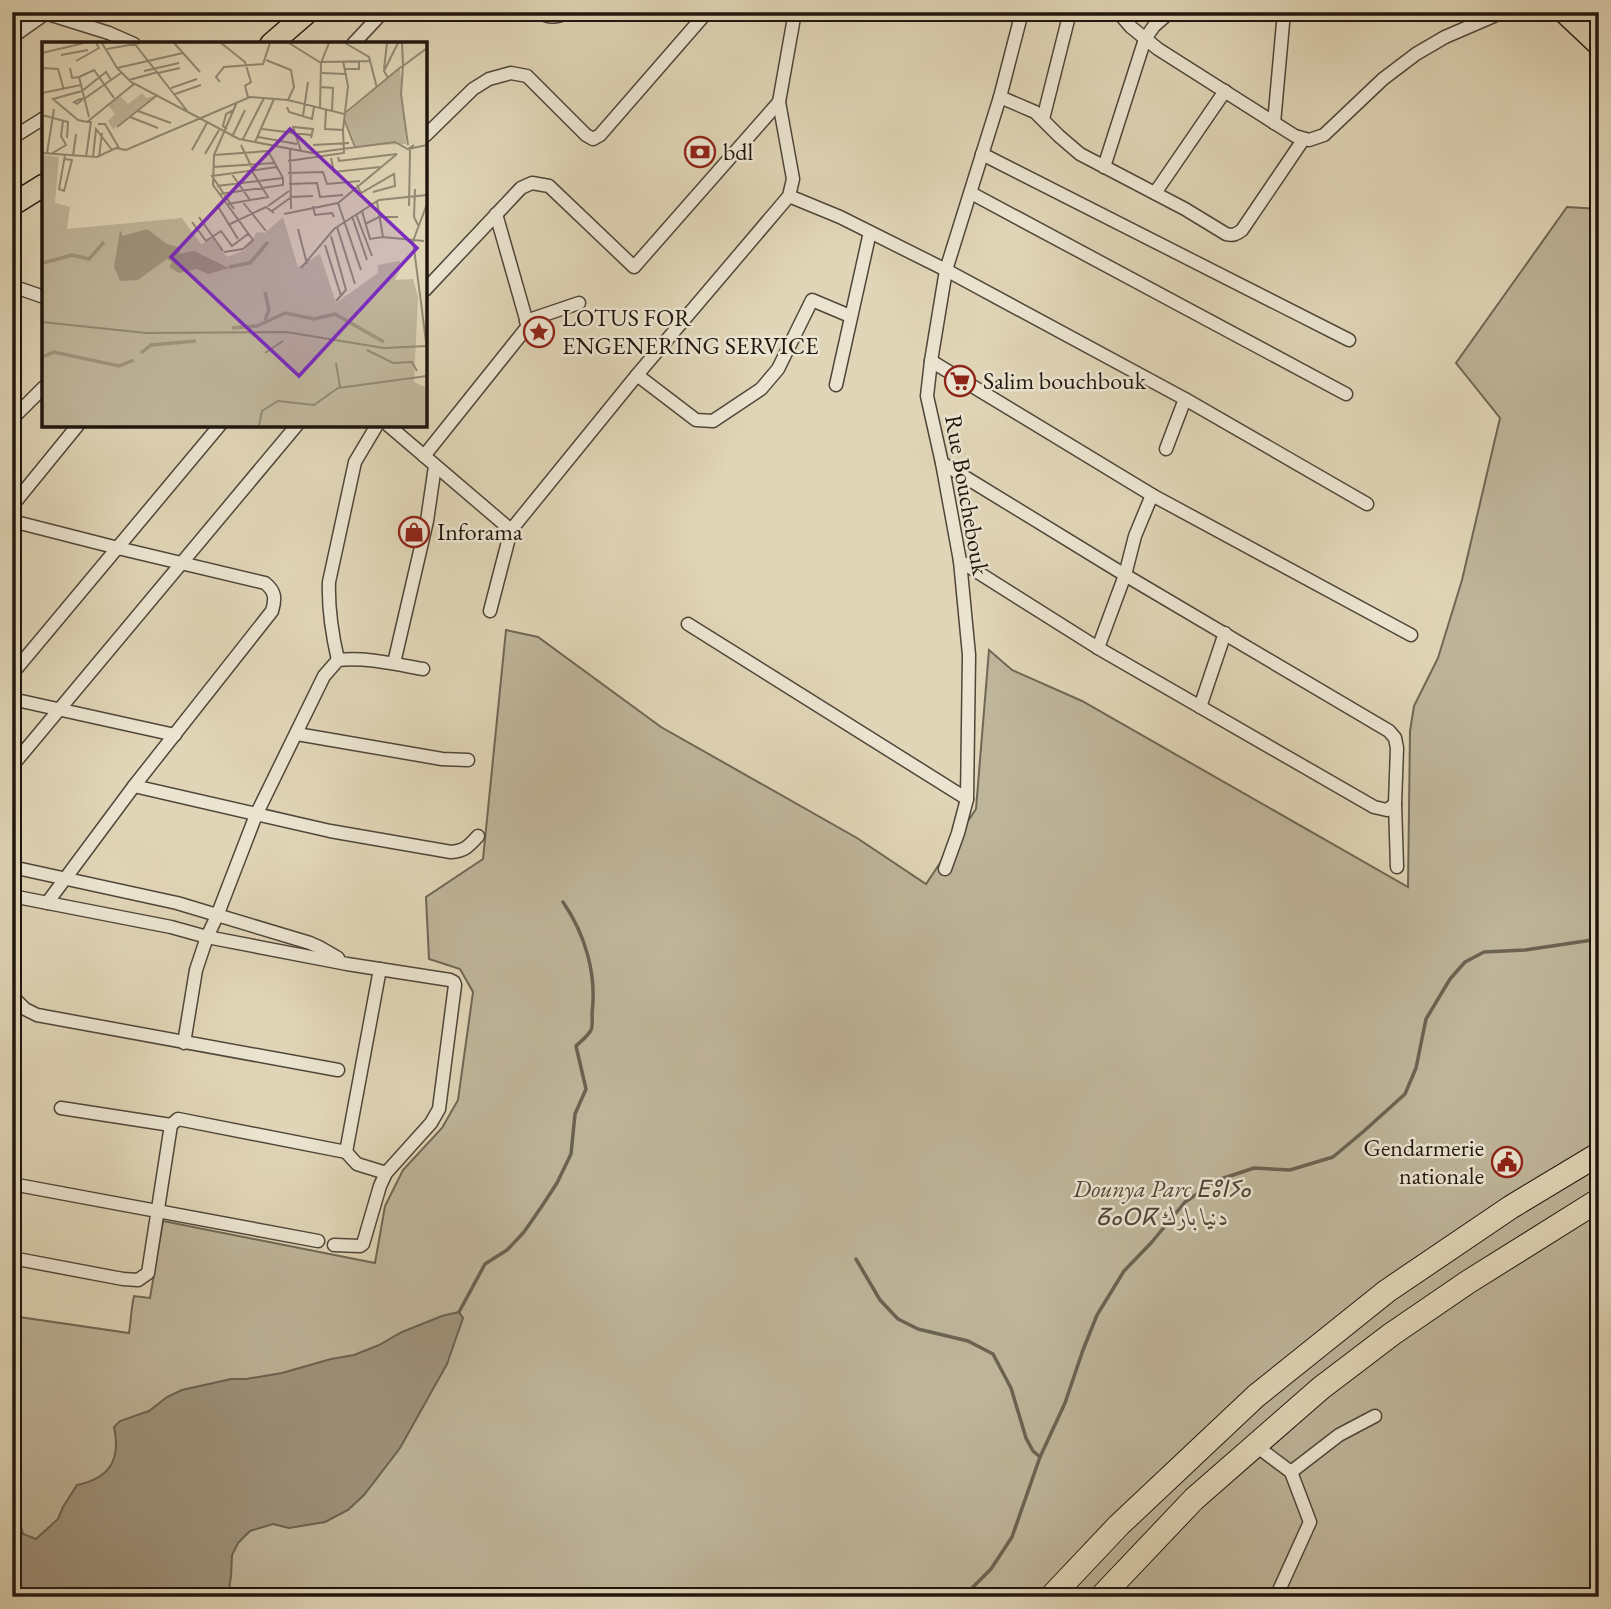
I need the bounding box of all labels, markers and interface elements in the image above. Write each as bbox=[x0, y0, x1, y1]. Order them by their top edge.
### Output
inset map bbox=[42, 42, 427, 427]
bank icon: bdl bbox=[683, 135, 717, 169]
place label: bdl bbox=[723, 136, 754, 167]
place label: LOTUS FOR ENGENERING SERVICE bbox=[562, 302, 819, 361]
place icon: LOTUS FOR ENGENERING SERVICE bbox=[522, 315, 556, 349]
supermarket icon: Salim bouchbouk bbox=[943, 364, 977, 398]
place label: Salim bouchbouk bbox=[983, 365, 1147, 396]
street label: Rue Bouchebouk bbox=[938, 412, 997, 578]
shop icon: Inforama bbox=[397, 515, 431, 549]
place label: Inforama bbox=[437, 516, 523, 547]
place label: Gendarmerie nationale bbox=[1363, 1132, 1484, 1191]
public building icon: Gendarmerie nationale bbox=[1490, 1145, 1524, 1179]
park label: Dounya Parc ⴹⵓⵏⵢⴰ ⵒⴰⵔⴽ دنيا بارك bbox=[1072, 1173, 1252, 1232]

